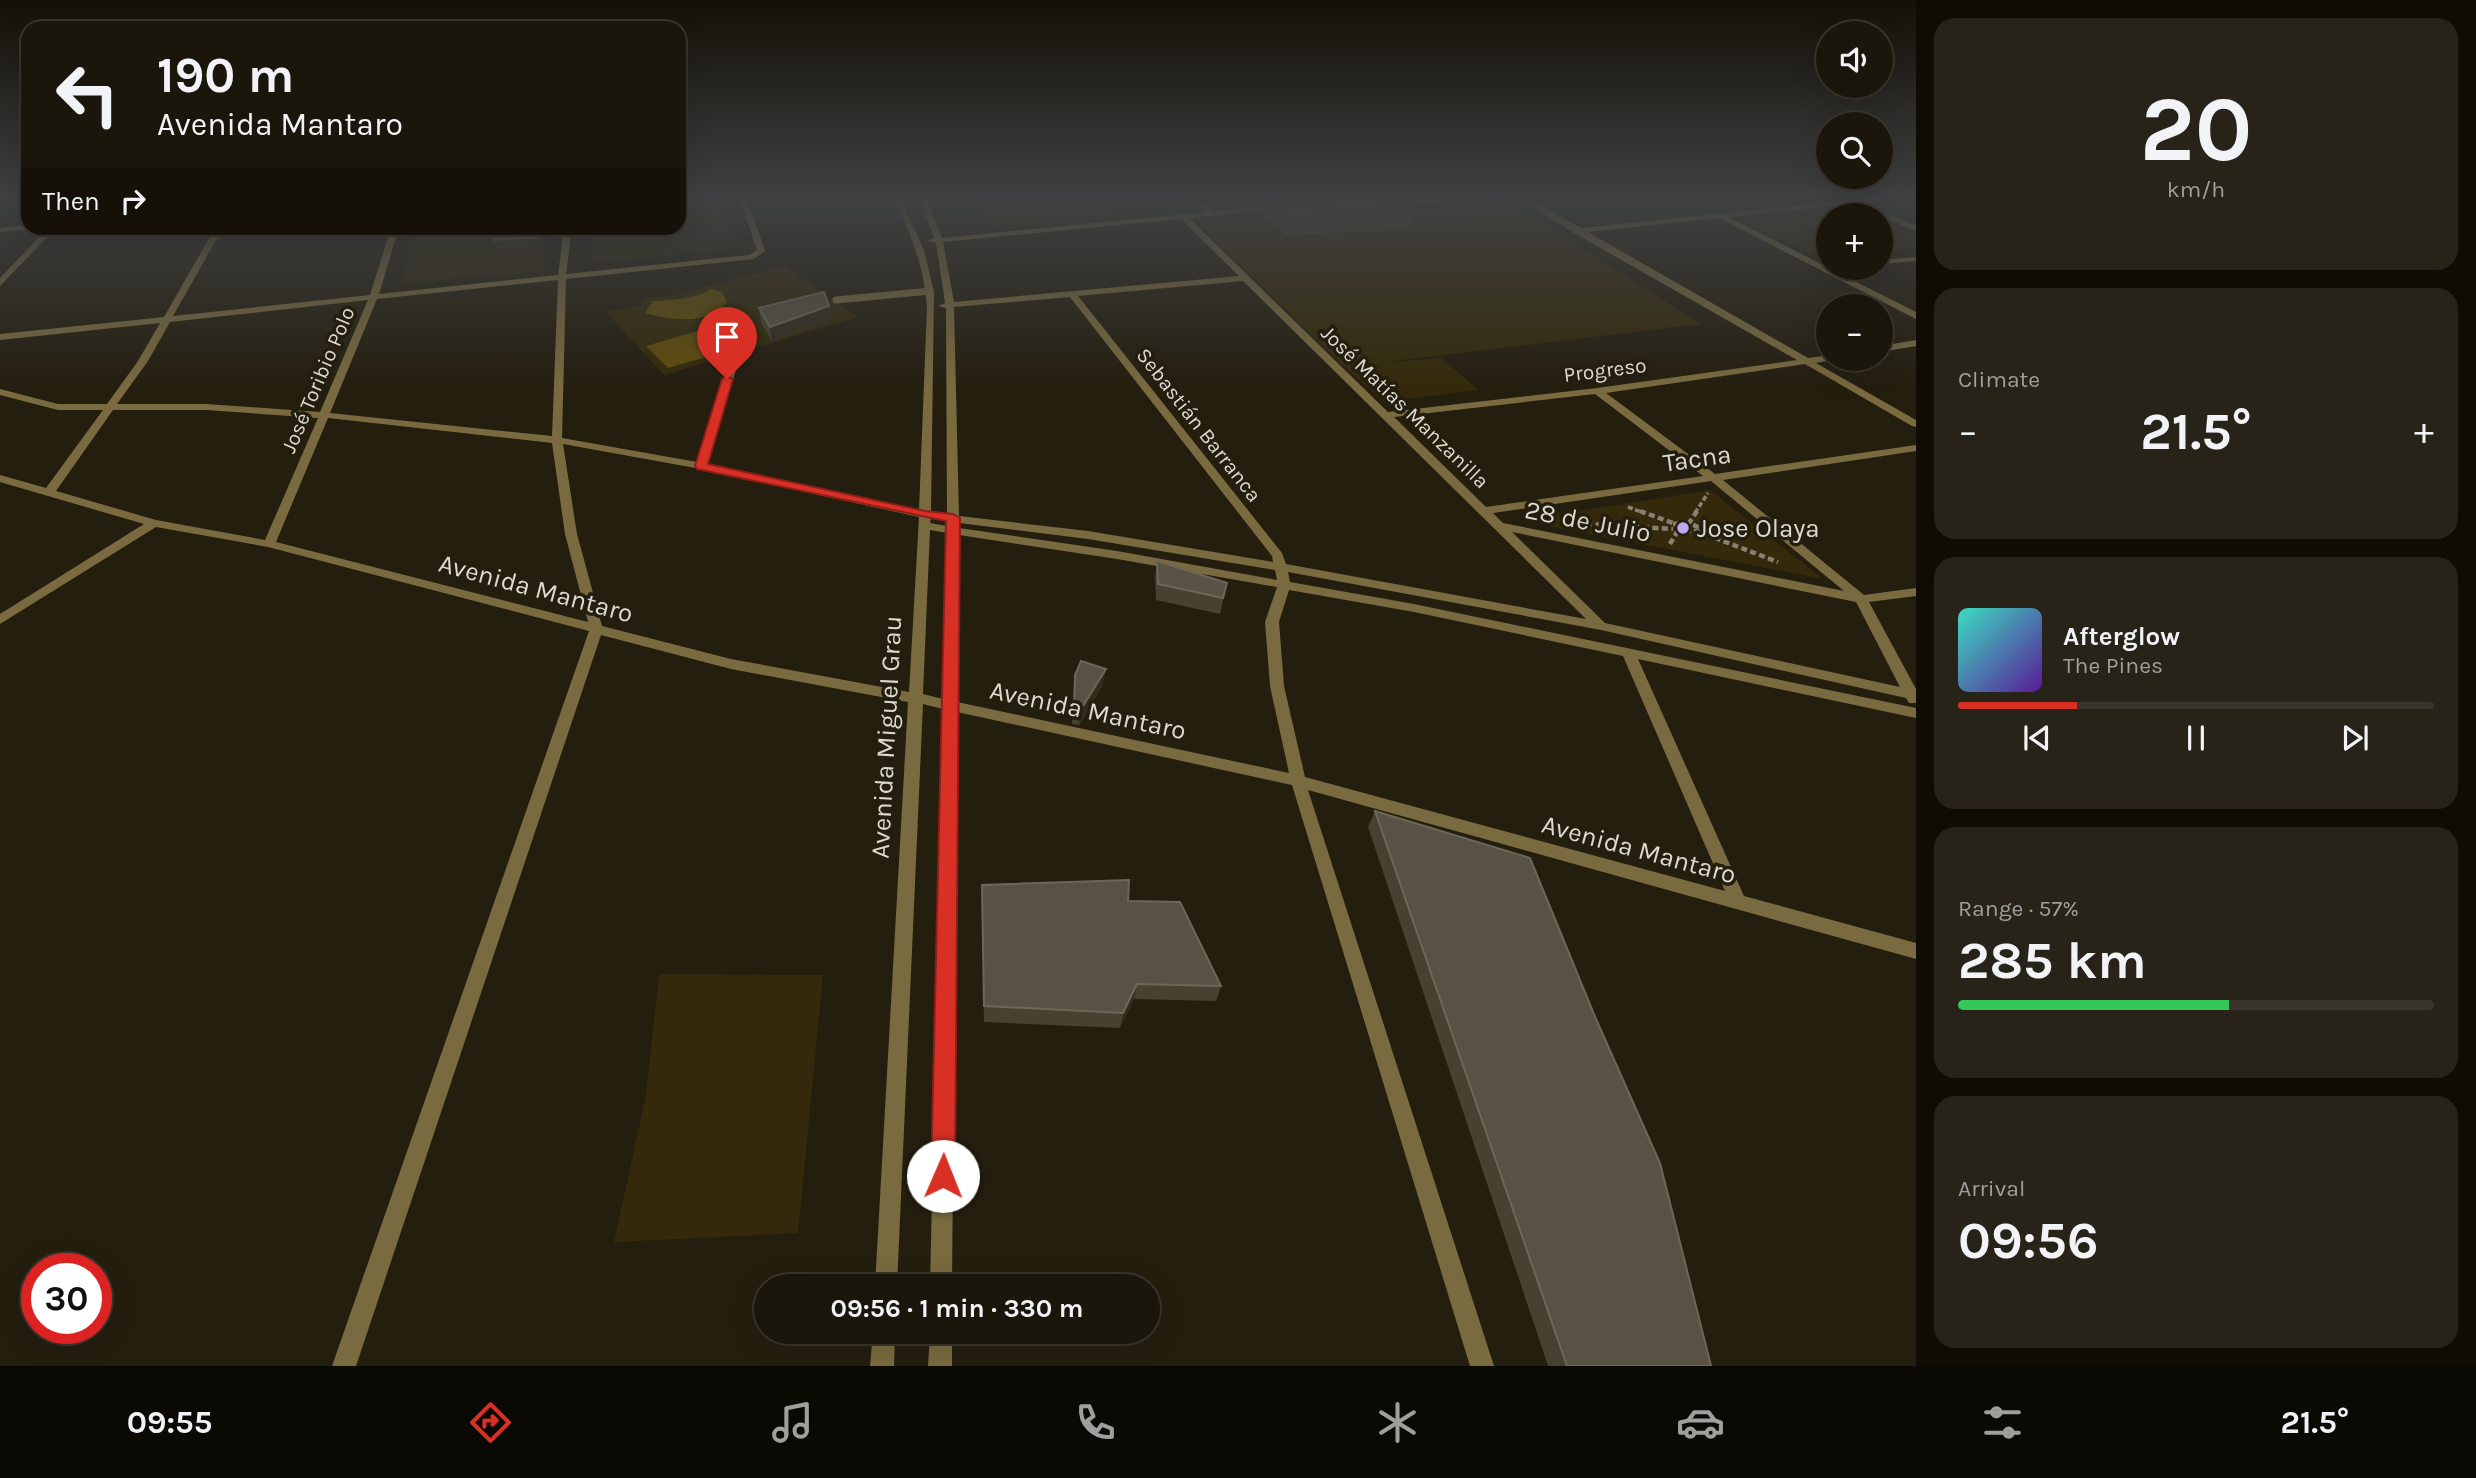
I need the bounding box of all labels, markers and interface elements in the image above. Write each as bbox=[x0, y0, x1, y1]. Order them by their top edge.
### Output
map controls bbox=[1816, 21, 1893, 371]
button: sound bbox=[1816, 21, 1893, 98]
text: 190 m bbox=[157, 47, 294, 104]
icon: left bbox=[42, 49, 133, 140]
text: 20 bbox=[2140, 77, 2252, 183]
text: Avenida Mantaro bbox=[157, 106, 403, 143]
button: search bbox=[1816, 112, 1893, 189]
text: km/h bbox=[2167, 176, 2225, 203]
icon: right bbox=[114, 182, 152, 220]
text: Then bbox=[42, 186, 100, 217]
button: + bbox=[1816, 203, 1893, 280]
button: − bbox=[1816, 294, 1893, 371]
street label: José Toribio Polo bbox=[276, 303, 360, 457]
pin bbox=[697, 307, 757, 379]
icon: arrive bbox=[708, 318, 746, 356]
street label: José Matías Manzanilla bbox=[1316, 321, 1494, 493]
street label: Sebastián Barranca bbox=[1132, 343, 1266, 507]
street label: Progreso bbox=[1562, 353, 1648, 387]
text: Climate bbox=[1958, 366, 2040, 393]
text: 21.5° bbox=[2140, 401, 2252, 462]
text: − bbox=[1958, 409, 1978, 454]
text: + bbox=[2414, 409, 2434, 454]
street label: Tacna bbox=[1661, 438, 1733, 479]
street label: 28 de Julio bbox=[1522, 494, 1654, 549]
place label: Jose Olaya bbox=[1697, 513, 1820, 544]
marker: Jose Olaya bbox=[1675, 520, 1691, 536]
street label: Avenida Mantaro bbox=[435, 548, 636, 629]
street label: Avenida Miguel Grau bbox=[865, 615, 908, 859]
text: Afterglow bbox=[2063, 621, 2180, 652]
text: The Pines bbox=[2063, 652, 2163, 679]
street label: Avenida Mantaro bbox=[987, 675, 1189, 746]
icon: previous bbox=[2018, 719, 2056, 757]
icon: pause bbox=[2177, 719, 2215, 757]
icon: next bbox=[2336, 719, 2374, 757]
street label: Avenida Mantaro bbox=[1538, 809, 1739, 890]
text: Range · 57% bbox=[1958, 895, 2079, 922]
text: 285 km bbox=[1958, 930, 2147, 991]
position arrow bbox=[906, 1139, 980, 1213]
text: Arrival bbox=[1958, 1175, 2025, 1202]
text: 09:56 bbox=[1958, 1210, 2098, 1271]
speed limit sign: 30 bbox=[21, 1253, 112, 1344]
text: 09:56 · 1 min · 330 m bbox=[830, 1293, 1084, 1324]
icon: directions bbox=[466, 1398, 515, 1447]
icon: music bbox=[768, 1398, 817, 1447]
icon: phone bbox=[1071, 1398, 1120, 1447]
icon: climate bbox=[1373, 1398, 1422, 1447]
icon: car bbox=[1676, 1398, 1725, 1447]
icon: filters bbox=[1978, 1398, 2027, 1447]
text: 09:55 bbox=[127, 1404, 212, 1441]
text: 21.5° bbox=[2281, 1404, 2349, 1441]

